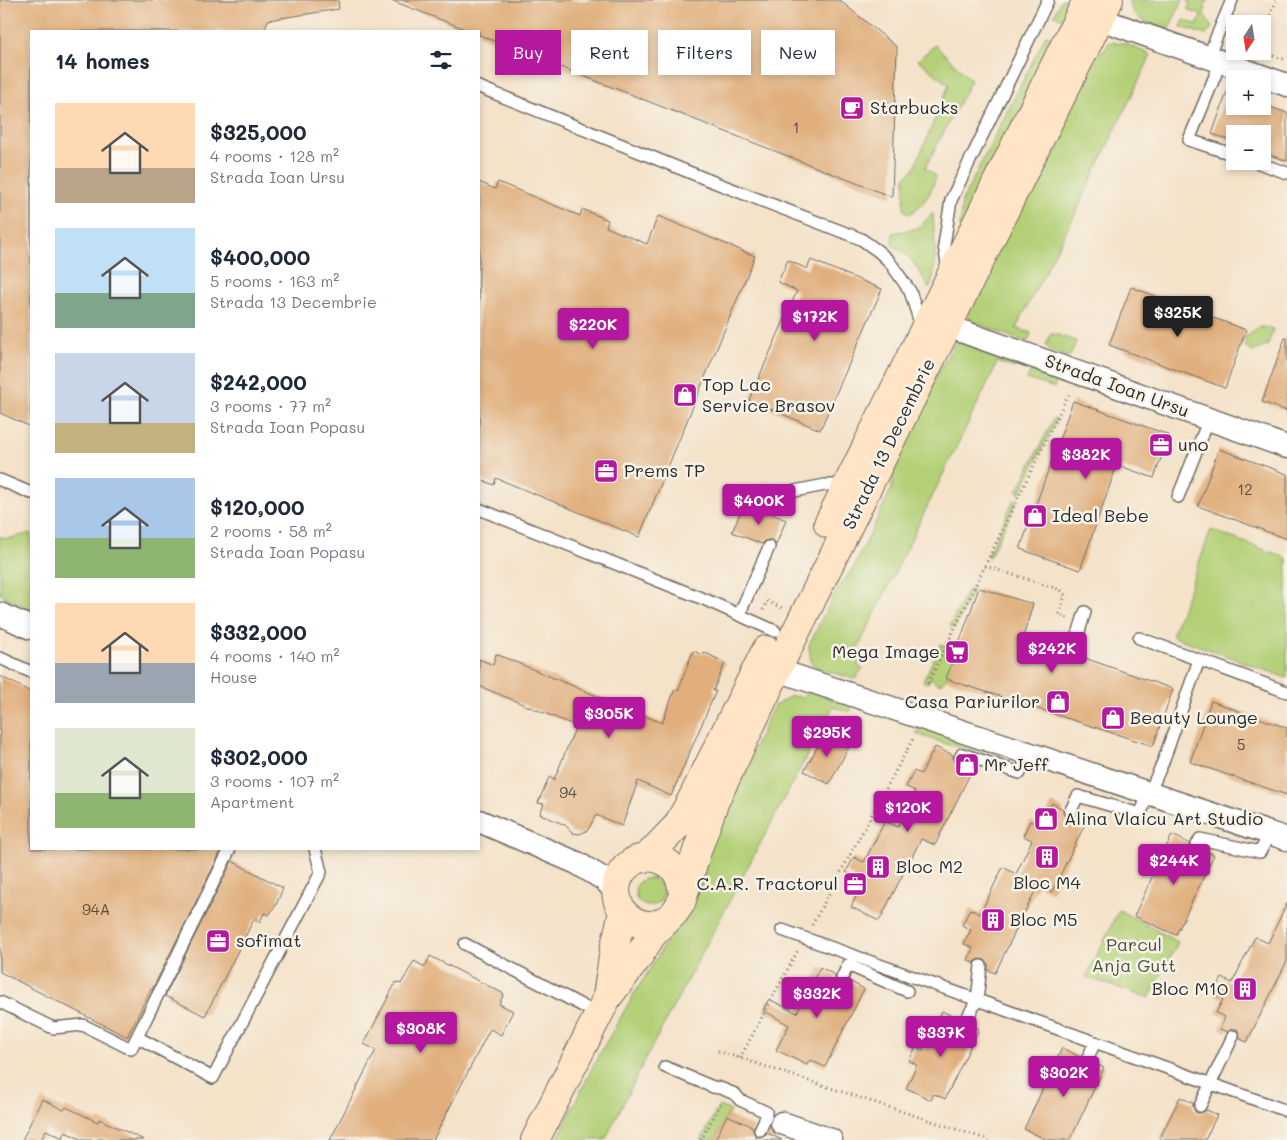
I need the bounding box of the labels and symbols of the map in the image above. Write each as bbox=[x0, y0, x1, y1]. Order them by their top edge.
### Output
north arrow bbox=[1226, 15, 1271, 60]
cafe icon: Starbucks bbox=[839, 95, 865, 121]
place label: Starbucks bbox=[870, 95, 959, 119]
house number: 1 bbox=[793, 117, 799, 137]
pin: $325K bbox=[1143, 296, 1213, 338]
pin: $172K bbox=[780, 300, 850, 342]
pin: $220K bbox=[558, 308, 628, 350]
street label: Strada Ioan Ursu bbox=[1042, 348, 1193, 422]
street label: Strada 13 Decembrie bbox=[836, 354, 940, 533]
place label: Top Lac Service Brasov bbox=[702, 372, 835, 417]
shop icon: Top Lac Service Brasov bbox=[672, 382, 698, 408]
office icon: uno bbox=[1148, 432, 1174, 458]
place label: uno bbox=[1178, 432, 1209, 456]
pin: $382K bbox=[1051, 438, 1121, 480]
office icon: Prems TP bbox=[593, 458, 619, 484]
place label: Prems TP bbox=[624, 458, 705, 482]
house number: 12 bbox=[1237, 479, 1253, 499]
pin: $400K bbox=[724, 484, 794, 526]
shop icon: Ideal Bebe bbox=[1022, 503, 1048, 529]
place label: Ideal Bebe bbox=[1052, 503, 1149, 527]
pin: $242K bbox=[1017, 632, 1087, 674]
place label: Mega Image bbox=[832, 639, 940, 663]
supermarket icon: Mega Image bbox=[944, 639, 970, 665]
place label: Casa Pariurilor bbox=[905, 689, 1040, 713]
shop icon: Casa Pariurilor bbox=[1045, 689, 1071, 715]
pin: $305K bbox=[574, 696, 644, 739]
shop icon: Beauty Lounge bbox=[1100, 705, 1126, 731]
place label: Beauty Lounge bbox=[1130, 705, 1258, 729]
pin: $295K bbox=[792, 716, 862, 758]
house number: 5 bbox=[1237, 734, 1245, 754]
shop icon: Mr Jeff bbox=[954, 752, 980, 778]
place label: Mr Jeff bbox=[984, 752, 1049, 776]
house number: 94 bbox=[559, 782, 577, 802]
pin: $120K bbox=[873, 790, 943, 833]
shop icon: Alina Vlaicu Art Studio bbox=[1033, 806, 1059, 832]
place label: Alina Vlaicu Art Studio bbox=[1064, 806, 1263, 830]
building icon: Bloc M4 bbox=[1034, 844, 1060, 870]
pin: $244K bbox=[1139, 844, 1209, 886]
building icon: Bloc M2 bbox=[865, 854, 891, 880]
place label: Bloc M2 bbox=[896, 854, 963, 878]
place label: Bloc M4 bbox=[1013, 870, 1081, 894]
place label: C.A.R. Tractorul bbox=[697, 871, 838, 895]
office icon: C.A.R. Tractorul bbox=[842, 871, 868, 897]
house number: 94A bbox=[82, 899, 110, 919]
building icon: Bloc M5 bbox=[980, 907, 1006, 933]
place label: Bloc M5 bbox=[1010, 907, 1078, 931]
office icon: sofimat bbox=[205, 928, 231, 954]
place label: sofimat bbox=[236, 928, 301, 952]
park label: Parcul Anja Gutt bbox=[1092, 932, 1176, 977]
pin: $332K bbox=[782, 976, 852, 1019]
place label: Bloc M10 bbox=[1152, 976, 1228, 1000]
building icon: Bloc M10 bbox=[1232, 976, 1258, 1002]
pin: $308K bbox=[386, 1012, 456, 1054]
pin: $337K bbox=[906, 1016, 976, 1058]
pin: $302K bbox=[1029, 1056, 1099, 1098]

